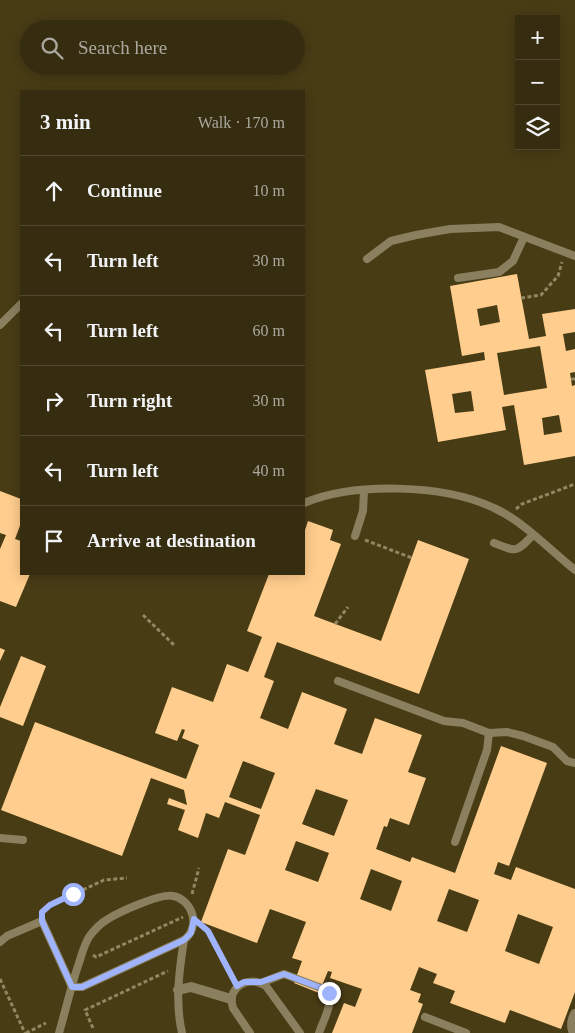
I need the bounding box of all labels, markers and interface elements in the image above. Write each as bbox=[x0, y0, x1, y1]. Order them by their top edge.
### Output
map controls bbox=[515, 15, 560, 150]
button: + bbox=[515, 15, 560, 60]
search box bbox=[20, 20, 305, 75]
icon: search bbox=[38, 34, 66, 62]
text: Search here bbox=[78, 37, 167, 58]
button: − bbox=[515, 60, 560, 105]
button: layers bbox=[515, 105, 560, 150]
text: 3 min bbox=[40, 110, 91, 134]
text: Walk · 170 m bbox=[198, 114, 285, 131]
icon: ahead bbox=[40, 177, 68, 205]
text: Continue bbox=[87, 180, 162, 201]
text: 10 m bbox=[253, 182, 285, 199]
icon: left bbox=[40, 247, 68, 275]
text: Turn left bbox=[87, 250, 159, 271]
text: 30 m bbox=[253, 252, 285, 269]
icon: left bbox=[40, 317, 68, 345]
text: Turn left bbox=[87, 320, 159, 341]
text: 60 m bbox=[253, 322, 285, 339]
icon: right bbox=[40, 387, 68, 415]
text: Turn right bbox=[87, 390, 172, 411]
text: 30 m bbox=[253, 392, 285, 409]
icon: left bbox=[40, 457, 68, 485]
text: Turn left bbox=[87, 460, 159, 481]
text: 40 m bbox=[253, 462, 285, 479]
icon: arrive bbox=[40, 527, 68, 555]
text: Arrive at destination bbox=[87, 530, 256, 551]
route start bbox=[62, 883, 85, 906]
route end bbox=[318, 982, 341, 1005]

